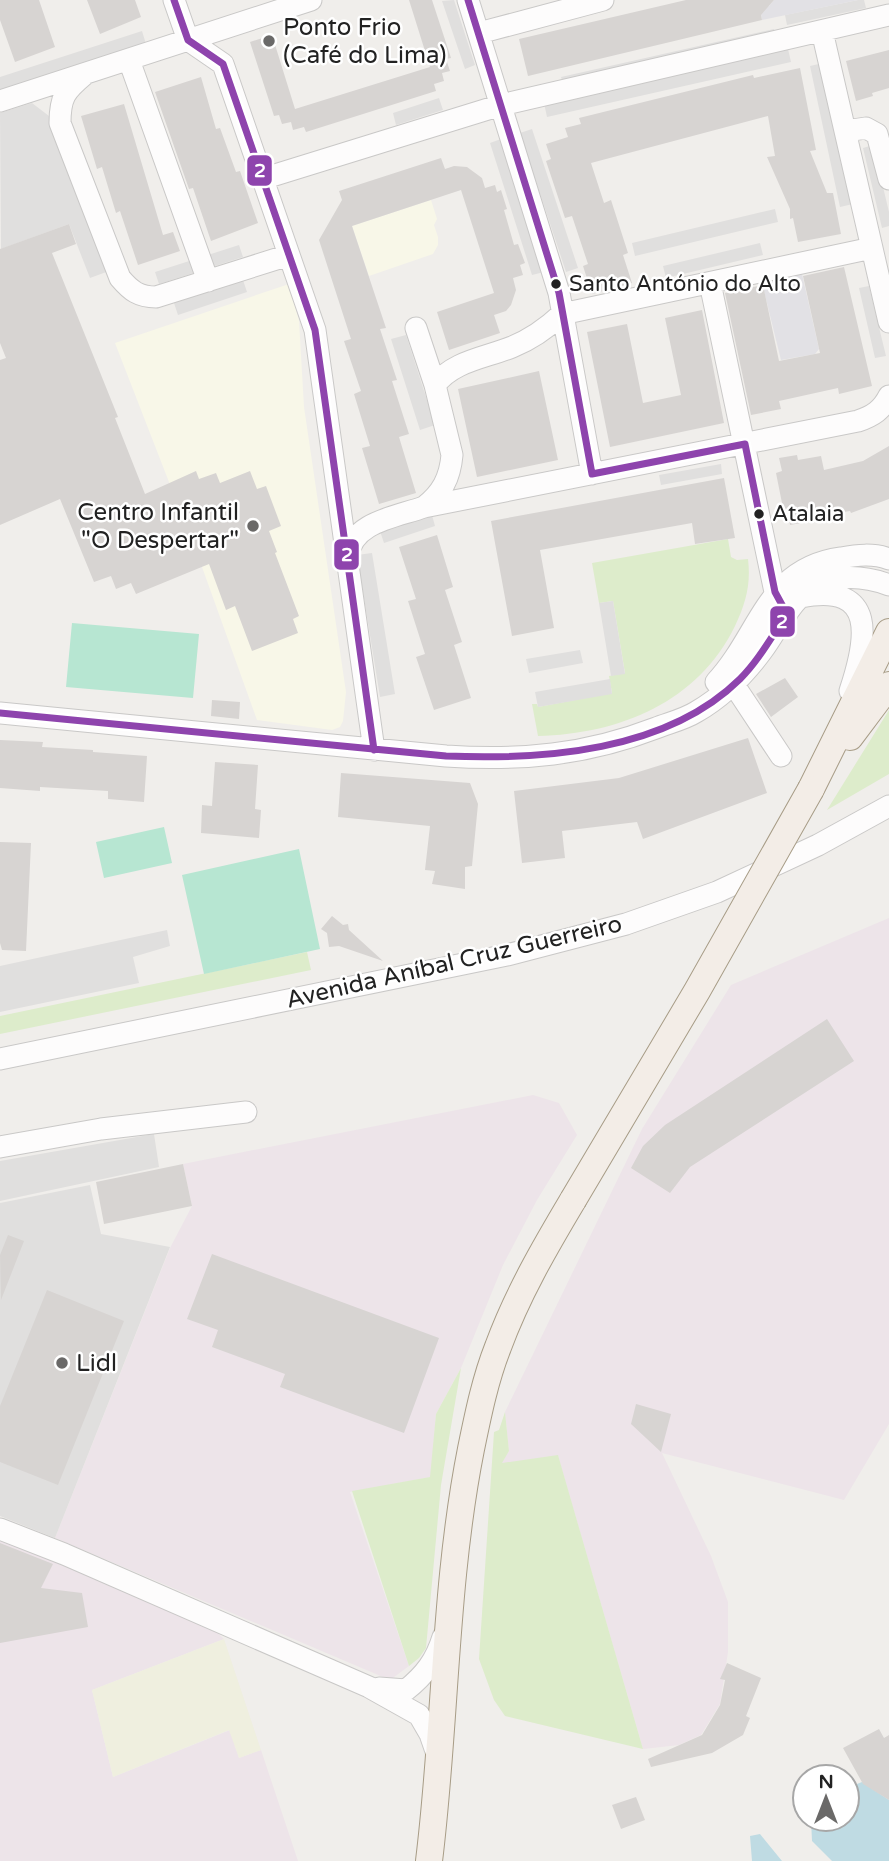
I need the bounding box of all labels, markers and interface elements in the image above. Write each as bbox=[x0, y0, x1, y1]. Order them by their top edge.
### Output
place label: Ponto Frio (Café do Lima) bbox=[283, 13, 446, 70]
marker: Ponto Frio (Café do Lima) bbox=[261, 33, 277, 49]
line badge: 2 bbox=[246, 154, 273, 187]
text: 2 bbox=[254, 160, 266, 182]
place label: Santo António do Alto bbox=[569, 271, 801, 297]
marker: Santo António do Alto bbox=[549, 277, 563, 291]
place label: Centro Infantil "O Despertar" bbox=[77, 498, 239, 555]
place label: Atalaia bbox=[772, 501, 844, 527]
marker: Atalaia bbox=[752, 507, 766, 521]
marker: Centro Infantil "O Despertar" bbox=[245, 518, 261, 534]
line badge: 2 bbox=[333, 538, 360, 571]
text: 2 bbox=[341, 544, 353, 566]
line badge: 2 bbox=[769, 605, 796, 638]
text: 2 bbox=[776, 611, 788, 633]
street label: Avenida Aníbal Cruz Guerreiro bbox=[283, 909, 625, 1015]
place label: Lidl bbox=[76, 1349, 117, 1378]
marker: Lidl bbox=[54, 1355, 70, 1371]
north arrow bbox=[791, 1763, 861, 1833]
text: N bbox=[818, 1771, 834, 1793]

